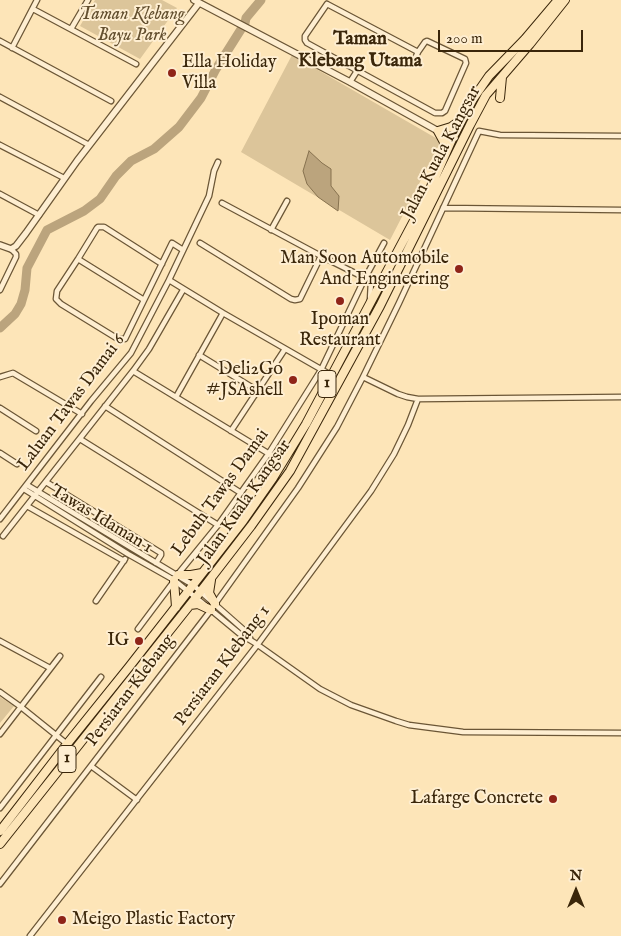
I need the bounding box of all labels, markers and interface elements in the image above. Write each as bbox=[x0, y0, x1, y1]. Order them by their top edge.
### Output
park label: Taman Klebang Bayu Park bbox=[79, 4, 185, 46]
scale bar bbox=[441, 20, 586, 52]
district label: Taman Klebang Utama bbox=[298, 29, 422, 73]
text: 200 m bbox=[446, 29, 483, 48]
place label: Ella Holiday Villa bbox=[182, 52, 277, 94]
marker: Ella Holiday Villa bbox=[166, 67, 178, 79]
street label: Jalan Kuala Kangsar bbox=[398, 82, 486, 224]
place label: Man Soon Automobile And Engineering bbox=[280, 248, 449, 290]
marker: Man Soon Automobile And Engineering bbox=[453, 263, 465, 275]
marker: Ipoman Restaurant bbox=[334, 295, 346, 307]
place label: Ipoman Restaurant bbox=[299, 309, 381, 352]
street label: Laluan Tawas Damai 6 bbox=[14, 330, 130, 476]
place label: Deli2Go #JSAshell bbox=[206, 359, 283, 402]
road number: 1 bbox=[318, 370, 336, 398]
marker: Deli2Go #JSAshell bbox=[287, 374, 299, 386]
street label: Lebuh Tawas Damai bbox=[168, 425, 274, 561]
street label: Jalan Kuala Kangsar bbox=[194, 436, 296, 570]
street label: Tawas Idaman 1 bbox=[46, 481, 156, 559]
street label: Persiaran Klebang 1 bbox=[171, 601, 275, 731]
place label: IG bbox=[107, 630, 129, 652]
street label: Persiaran Klebang bbox=[82, 631, 180, 751]
marker: IG bbox=[133, 635, 145, 647]
road number: 1 bbox=[58, 746, 76, 772]
place label: Lafarge Concrete bbox=[410, 788, 543, 810]
marker: Lafarge Concrete bbox=[547, 793, 559, 805]
north arrow bbox=[551, 866, 601, 916]
text: N bbox=[570, 867, 582, 885]
place label: Meigo Plastic Factory bbox=[72, 909, 235, 931]
marker: Meigo Plastic Factory bbox=[56, 914, 68, 926]

